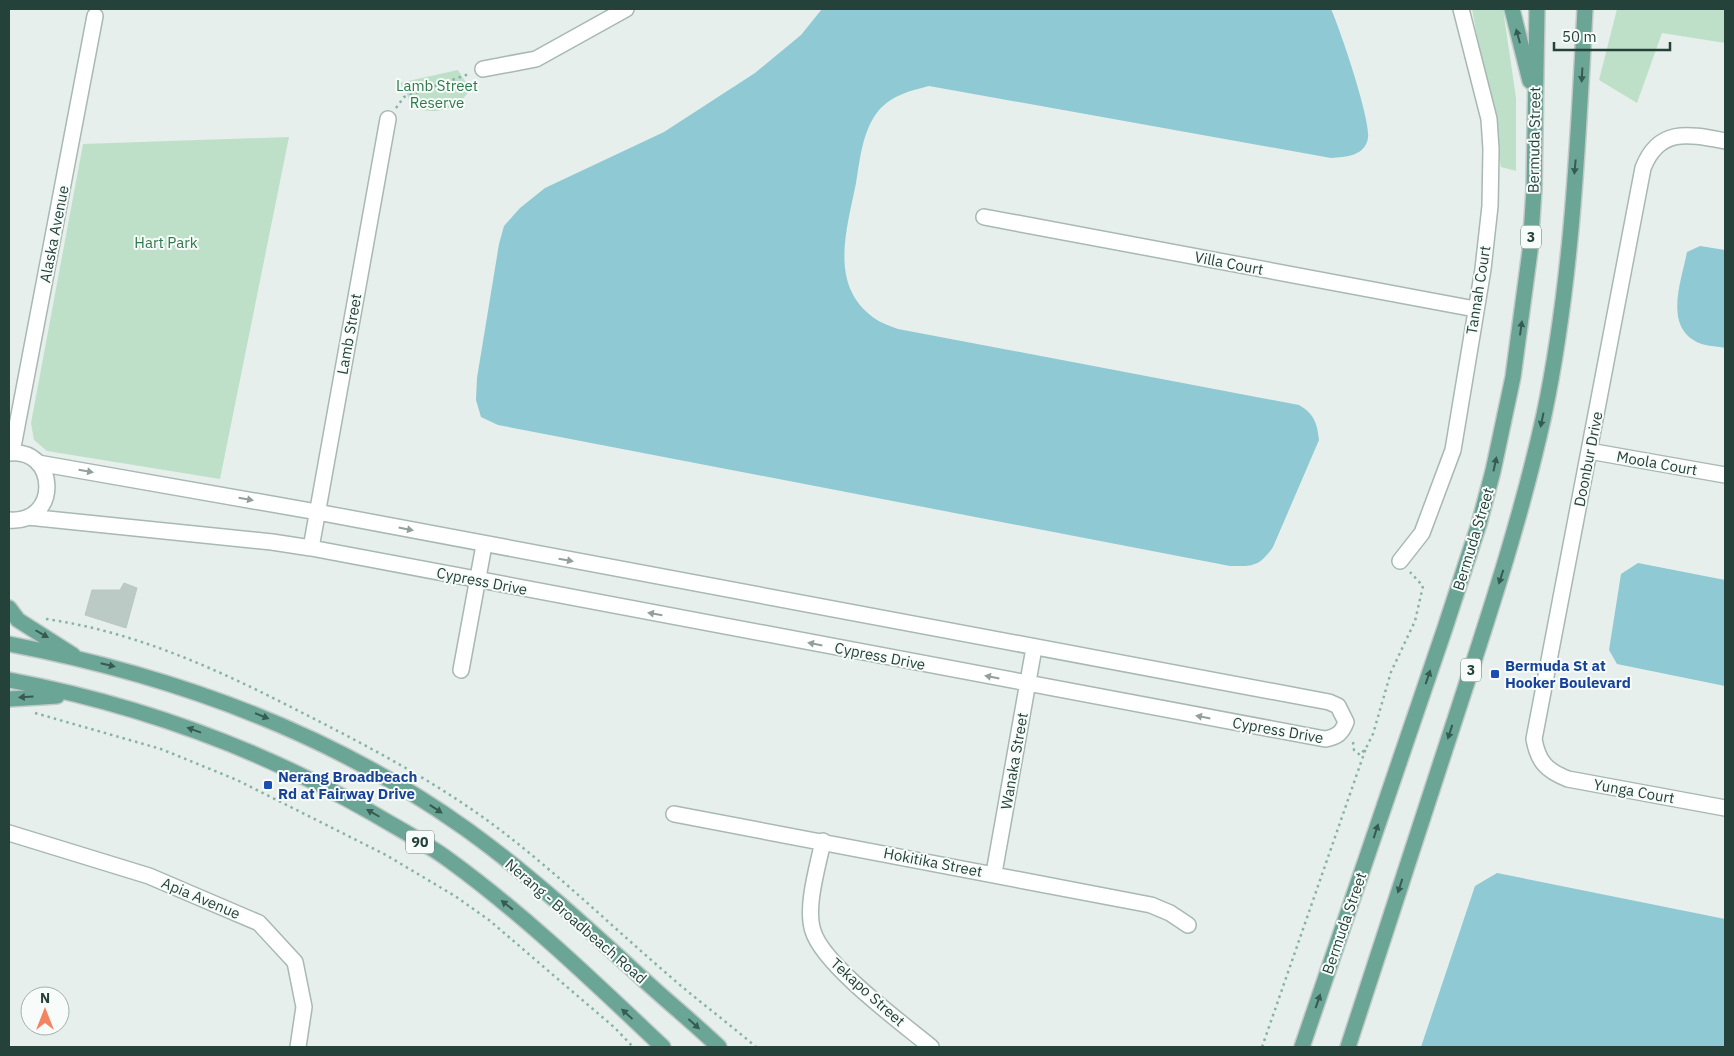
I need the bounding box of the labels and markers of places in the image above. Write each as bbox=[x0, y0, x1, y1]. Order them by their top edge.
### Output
place label: Bermuda St at Hooker Boulevard bbox=[1505, 656, 1631, 692]
marker: Bermuda St at Hooker Boulevard bbox=[1489, 668, 1501, 680]
place label: Nerang Broadbeach Rd at Fairway Drive bbox=[278, 767, 417, 803]
marker: Nerang Broadbeach Rd at Fairway Drive bbox=[262, 779, 274, 791]

